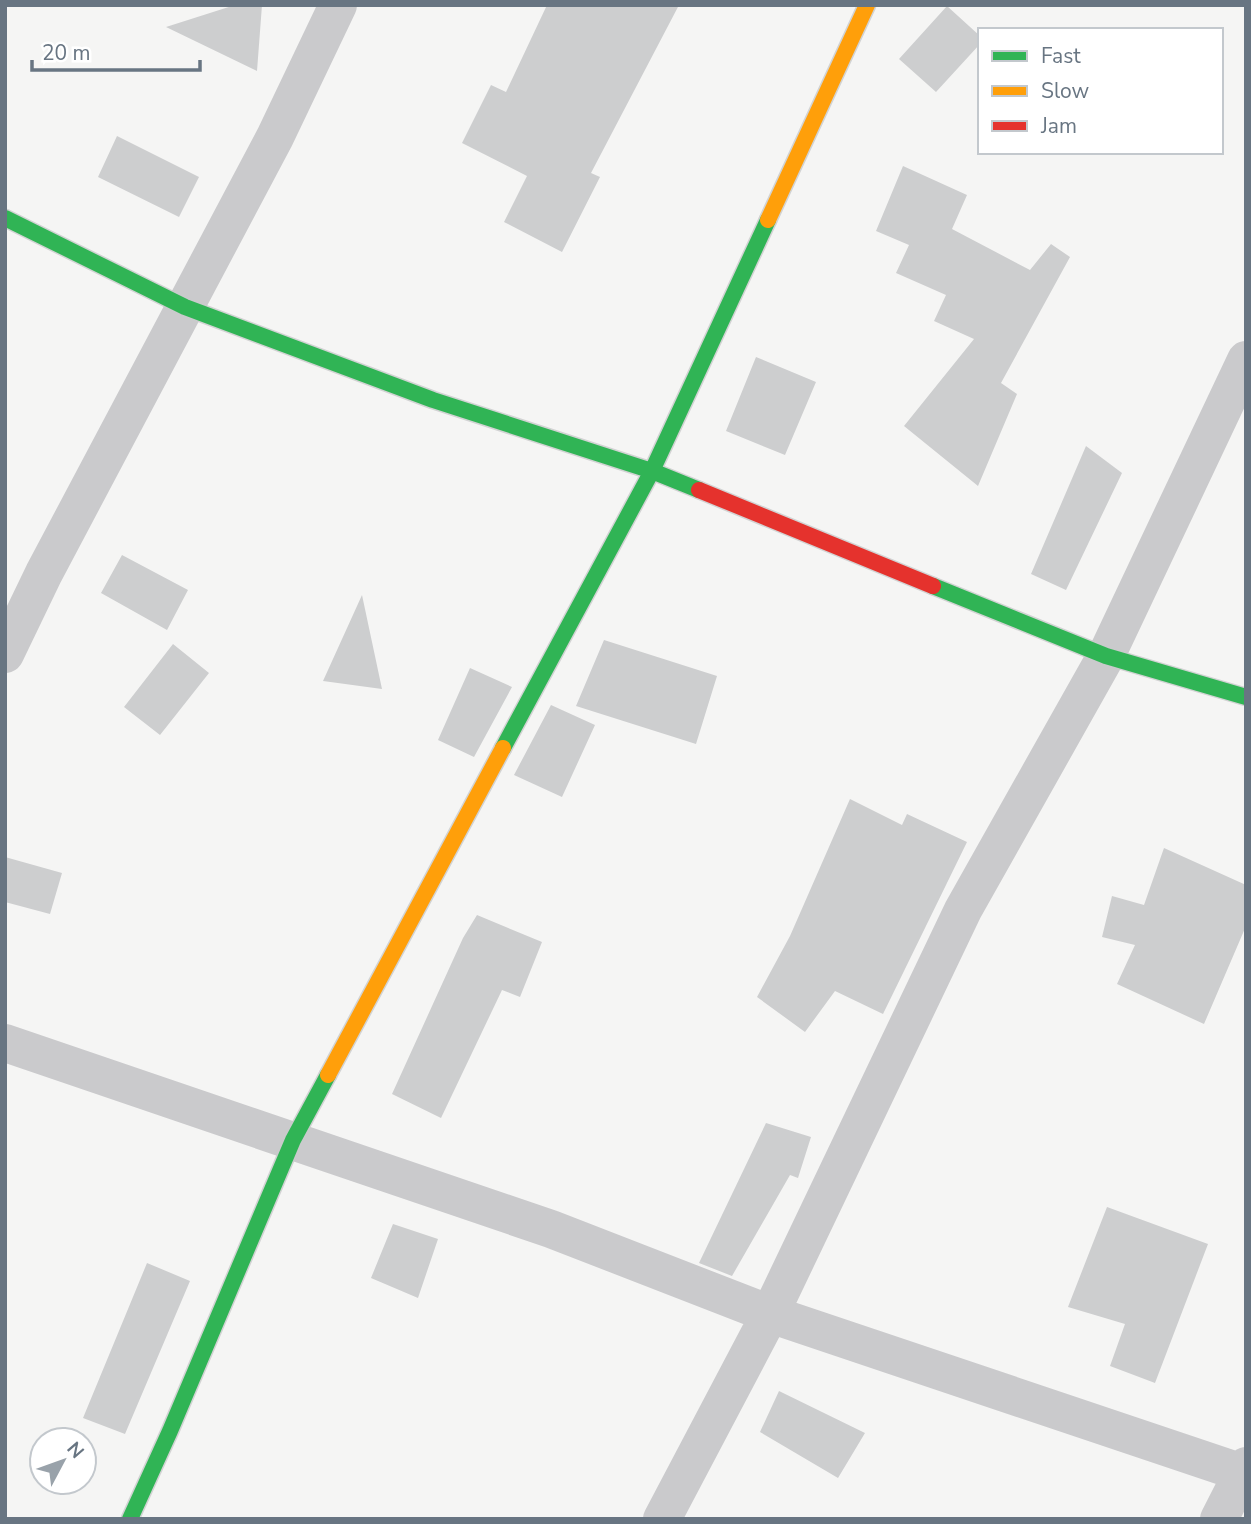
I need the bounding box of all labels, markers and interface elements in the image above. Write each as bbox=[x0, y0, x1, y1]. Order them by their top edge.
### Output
scale bar bbox=[32, 28, 200, 72]
legend bbox=[978, 28, 1223, 154]
text: 20 m bbox=[42, 39, 91, 67]
text: Fast bbox=[1041, 42, 1081, 70]
text: Slow bbox=[1041, 77, 1090, 105]
text: Jam bbox=[1040, 112, 1077, 140]
north arrow bbox=[28, 1426, 98, 1496]
text: N bbox=[61, 1437, 90, 1464]

